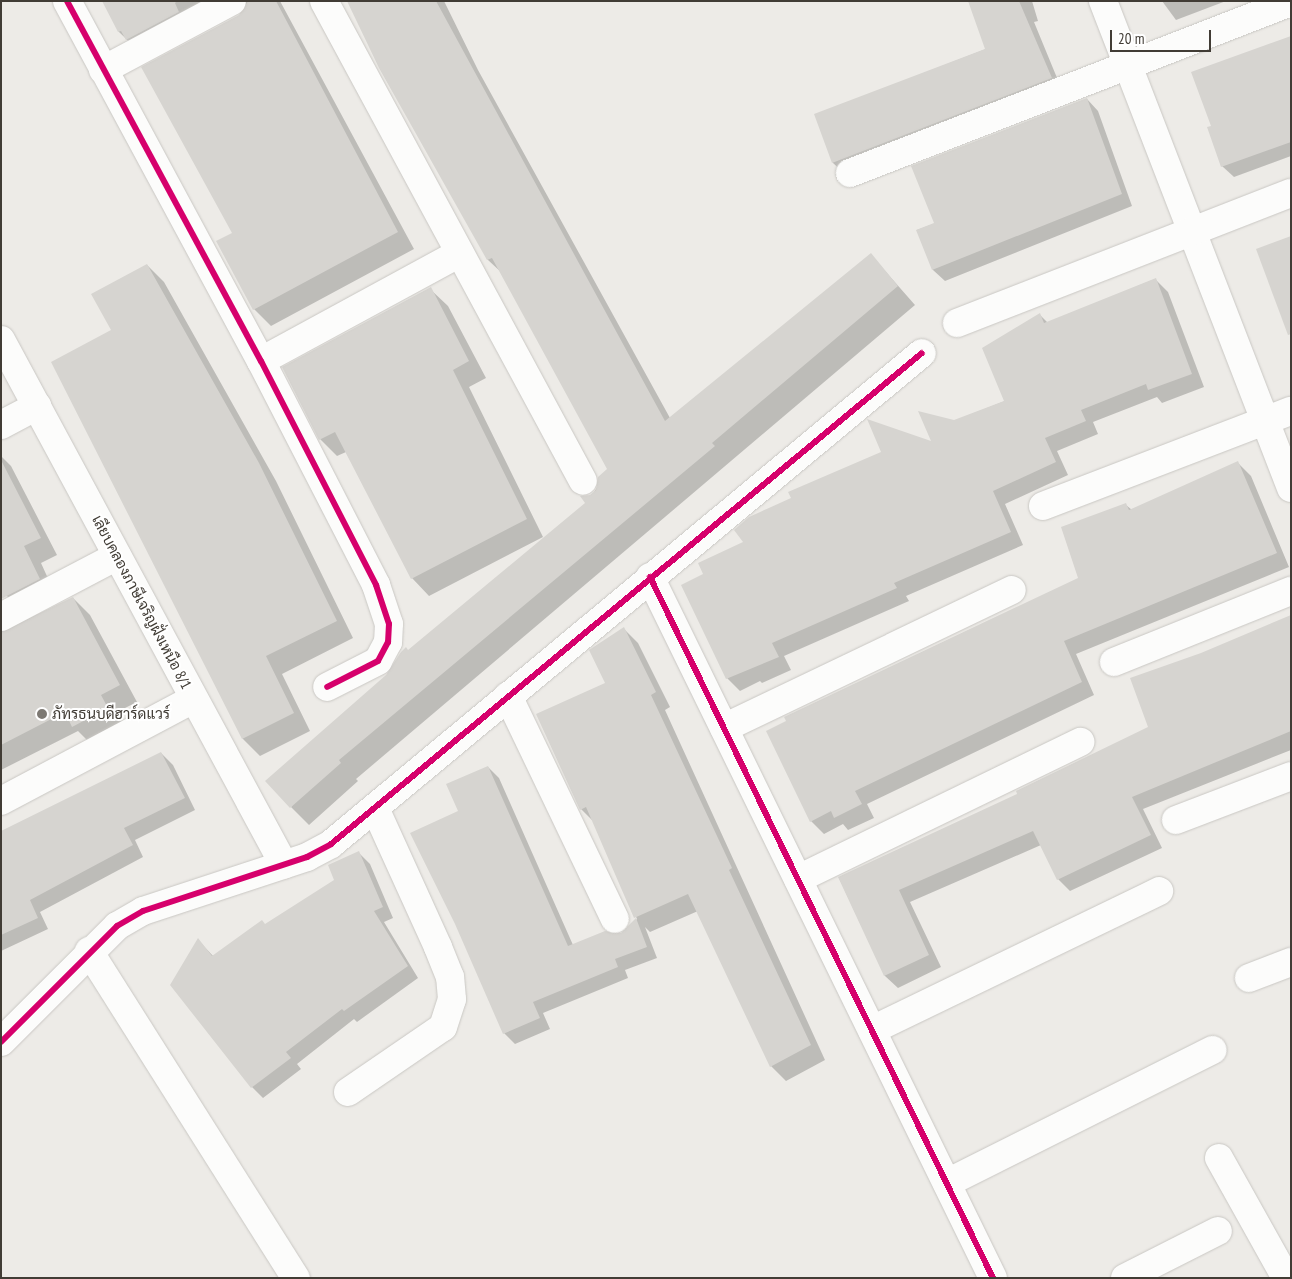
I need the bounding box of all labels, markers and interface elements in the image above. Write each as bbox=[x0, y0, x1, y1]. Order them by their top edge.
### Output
scale bar bbox=[1112, 20, 1213, 52]
text: 20 m bbox=[1118, 29, 1144, 48]
street label: เลียบคลองภาษีเจริญฝั่งเหนือ 8/1 bbox=[88, 512, 196, 692]
place label: ภัทรธนบดีฮาร์ดแวร์ bbox=[52, 705, 170, 723]
marker: ภัทรธนบดีฮาร์ดแวร์ bbox=[36, 708, 48, 720]

